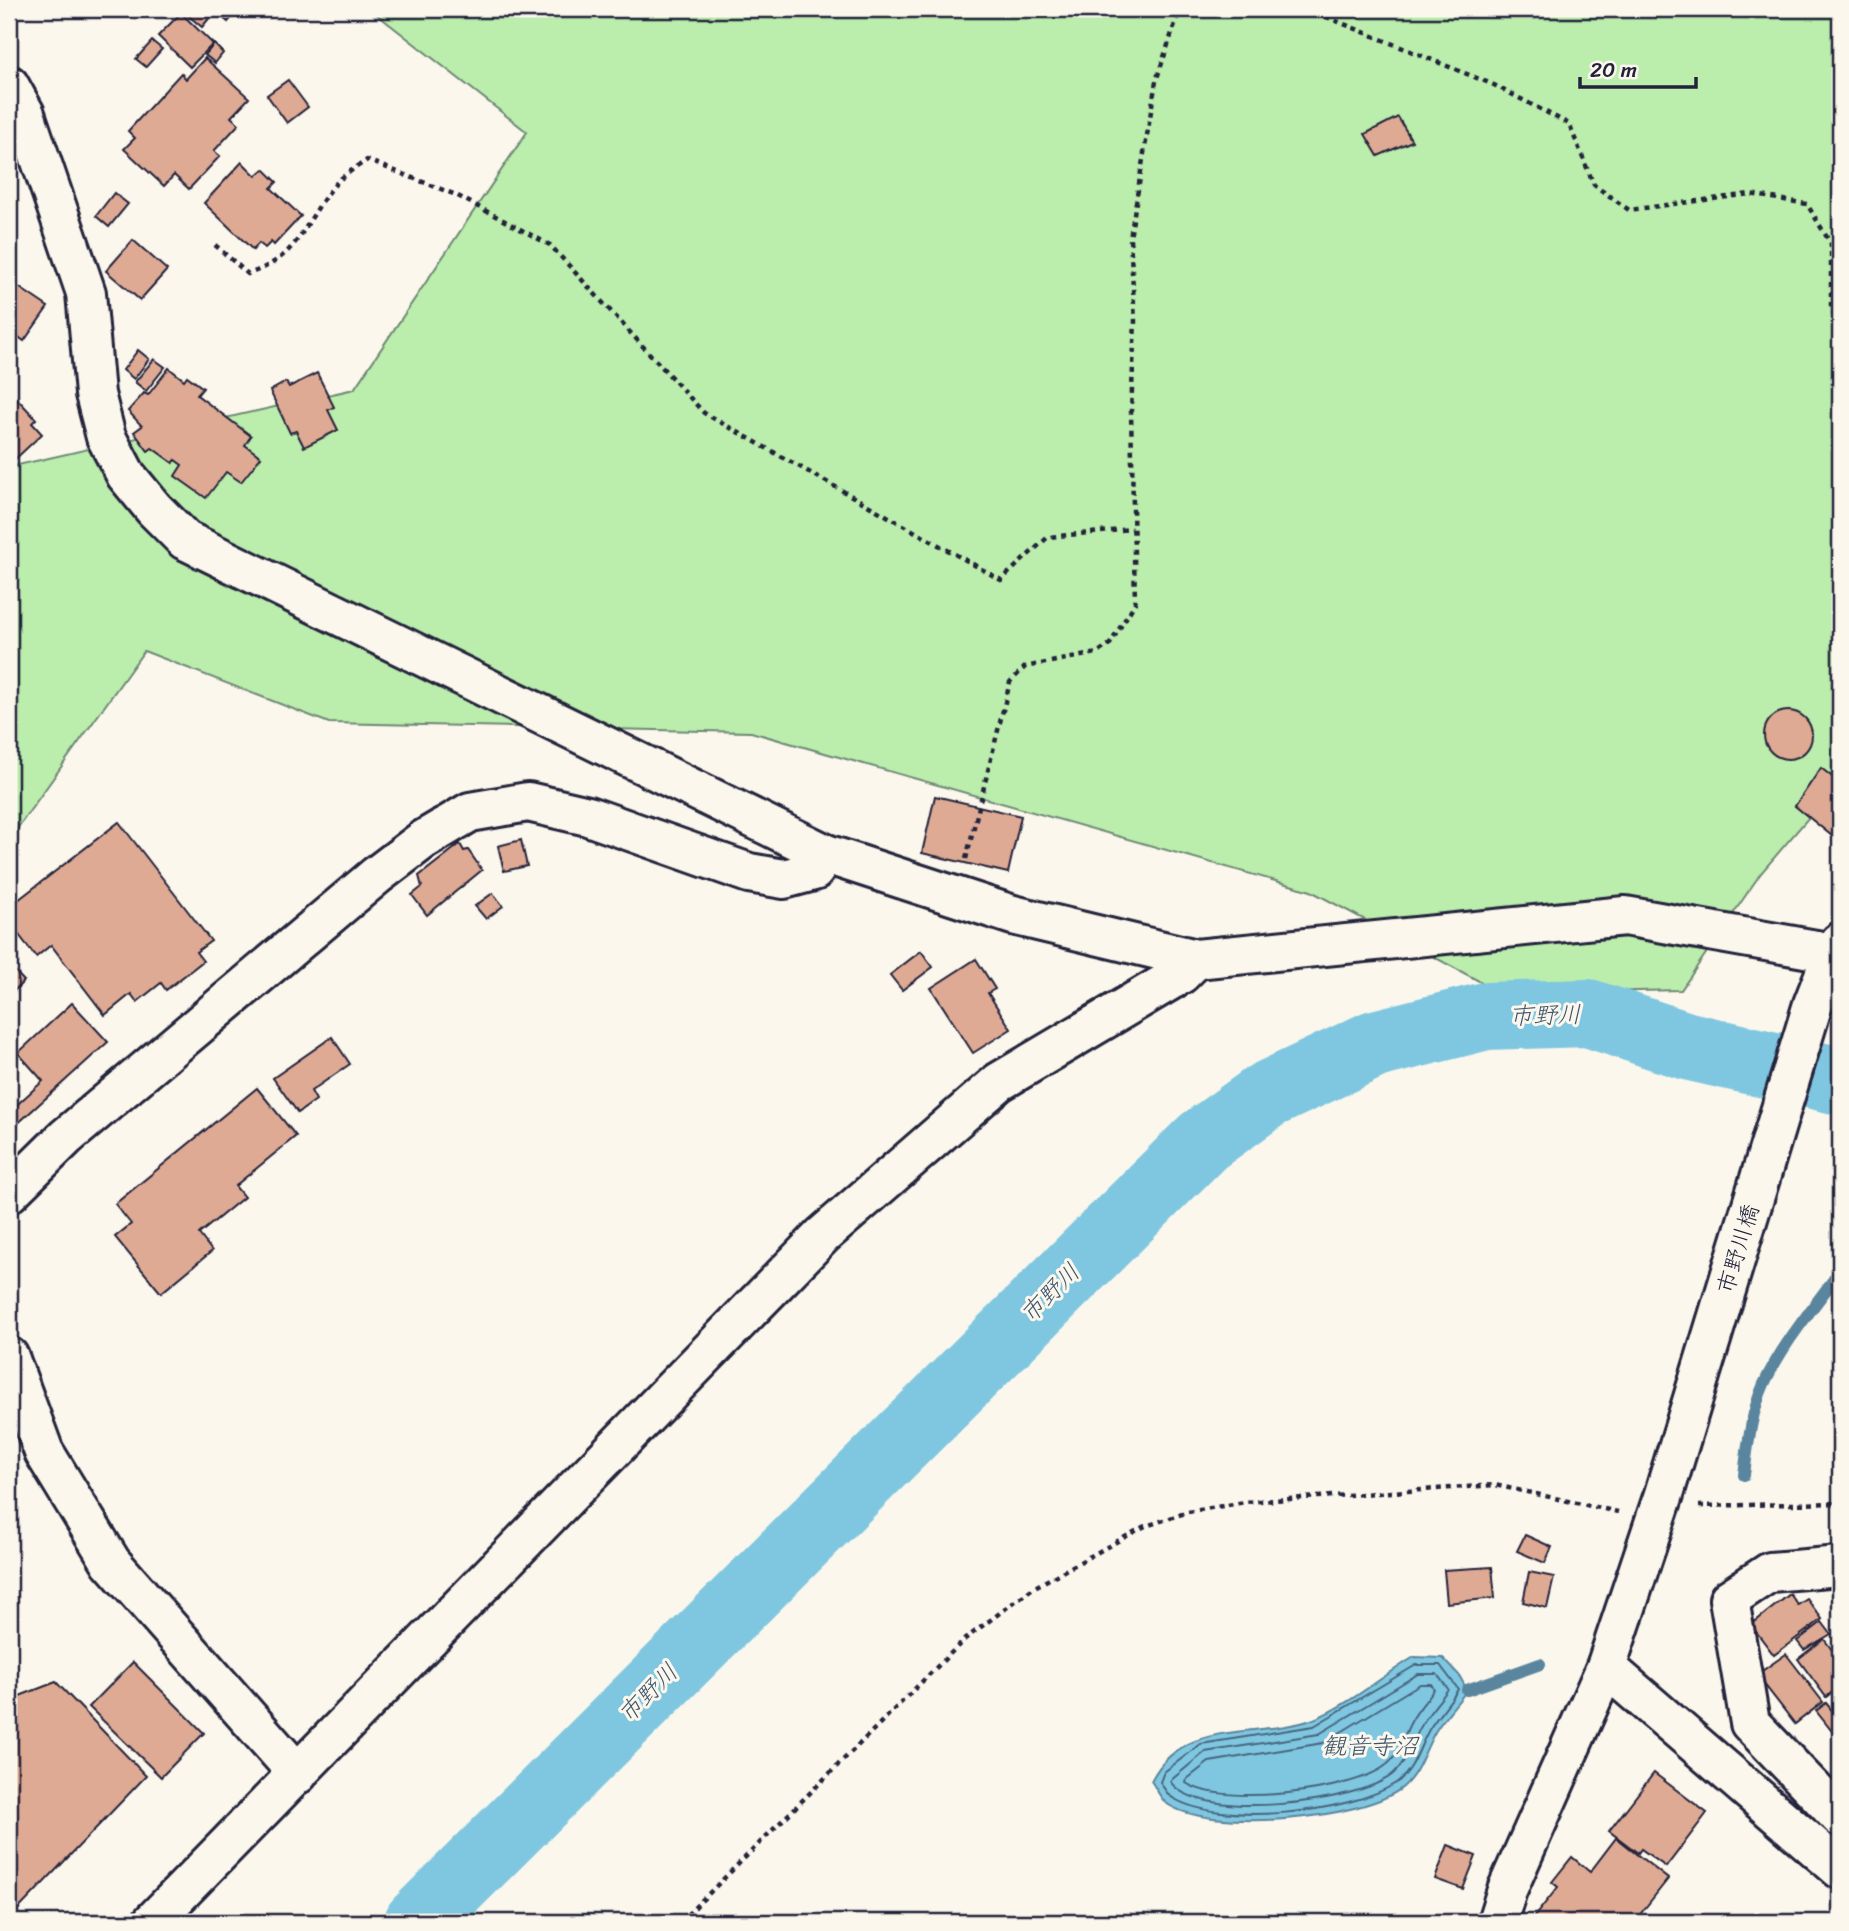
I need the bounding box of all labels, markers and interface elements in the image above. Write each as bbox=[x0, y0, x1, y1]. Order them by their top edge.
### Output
scale bar bbox=[1580, 46, 1695, 90]
text: 20 m bbox=[1590, 51, 1637, 89]
water label: 市野川 bbox=[1509, 993, 1581, 1037]
street label: 市野川橋 bbox=[1705, 1199, 1771, 1299]
water label: 市野川 bbox=[1010, 1253, 1090, 1333]
water label: 市野川 bbox=[608, 1653, 688, 1733]
water label: 観音寺沼 bbox=[1322, 1725, 1420, 1767]

